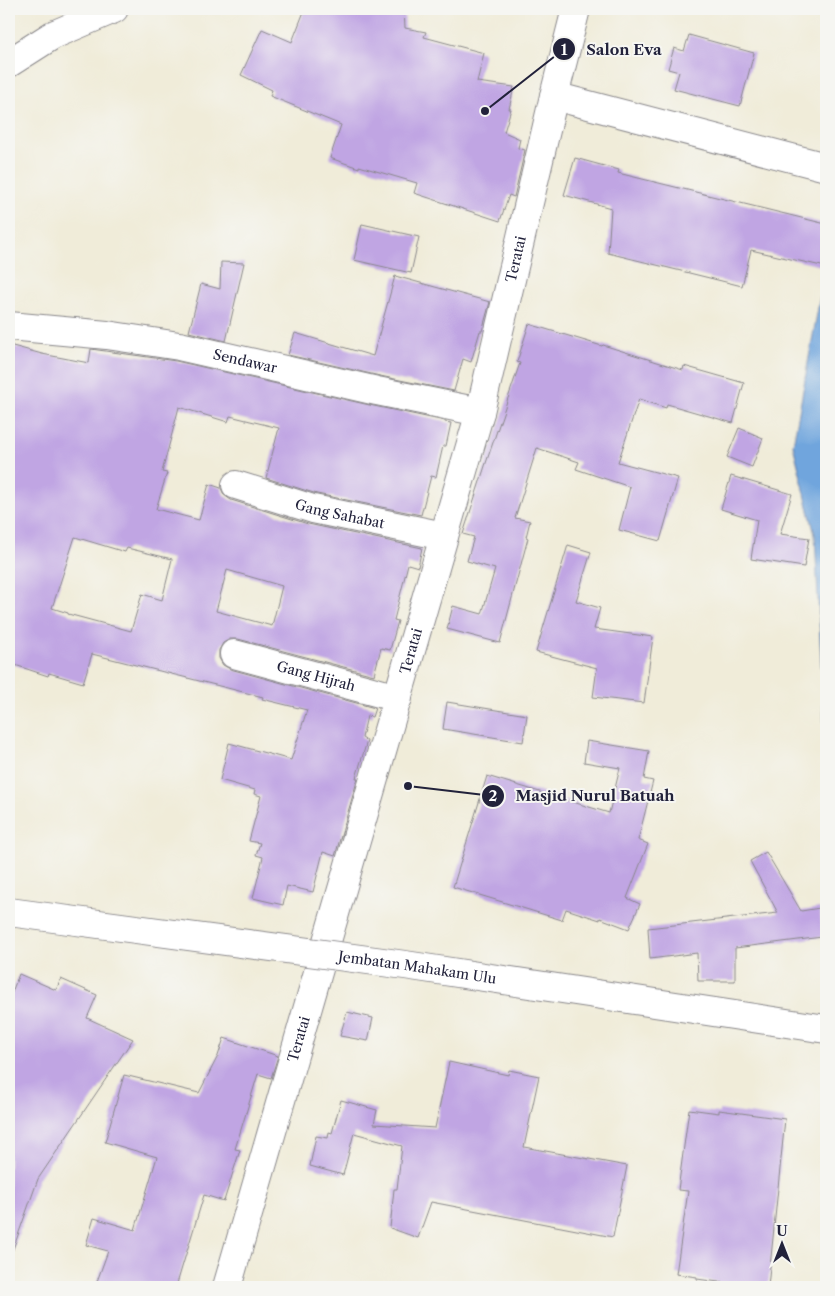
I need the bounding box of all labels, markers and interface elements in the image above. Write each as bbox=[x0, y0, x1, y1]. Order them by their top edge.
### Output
callout: Salon Eva bbox=[552, 34, 672, 64]
text: 1 bbox=[561, 40, 568, 59]
text: Salon Eva bbox=[586, 40, 662, 59]
street label: Teratai bbox=[502, 234, 530, 284]
street label: Sendawar bbox=[211, 345, 279, 377]
street label: Gang Sahabat bbox=[293, 495, 386, 533]
street label: Teratai bbox=[396, 626, 426, 676]
street label: Gang Hijrah bbox=[275, 657, 358, 695]
callout: Masjid Nurul Batuah bbox=[481, 781, 685, 811]
text: 2 bbox=[489, 786, 498, 805]
text: Masjid Nurul Batuah bbox=[515, 786, 675, 805]
street label: Jembatan Mahakam Ulu bbox=[335, 947, 498, 988]
street label: Teratai bbox=[284, 1014, 314, 1064]
north arrow bbox=[758, 1218, 808, 1268]
text: U bbox=[776, 1222, 788, 1240]

